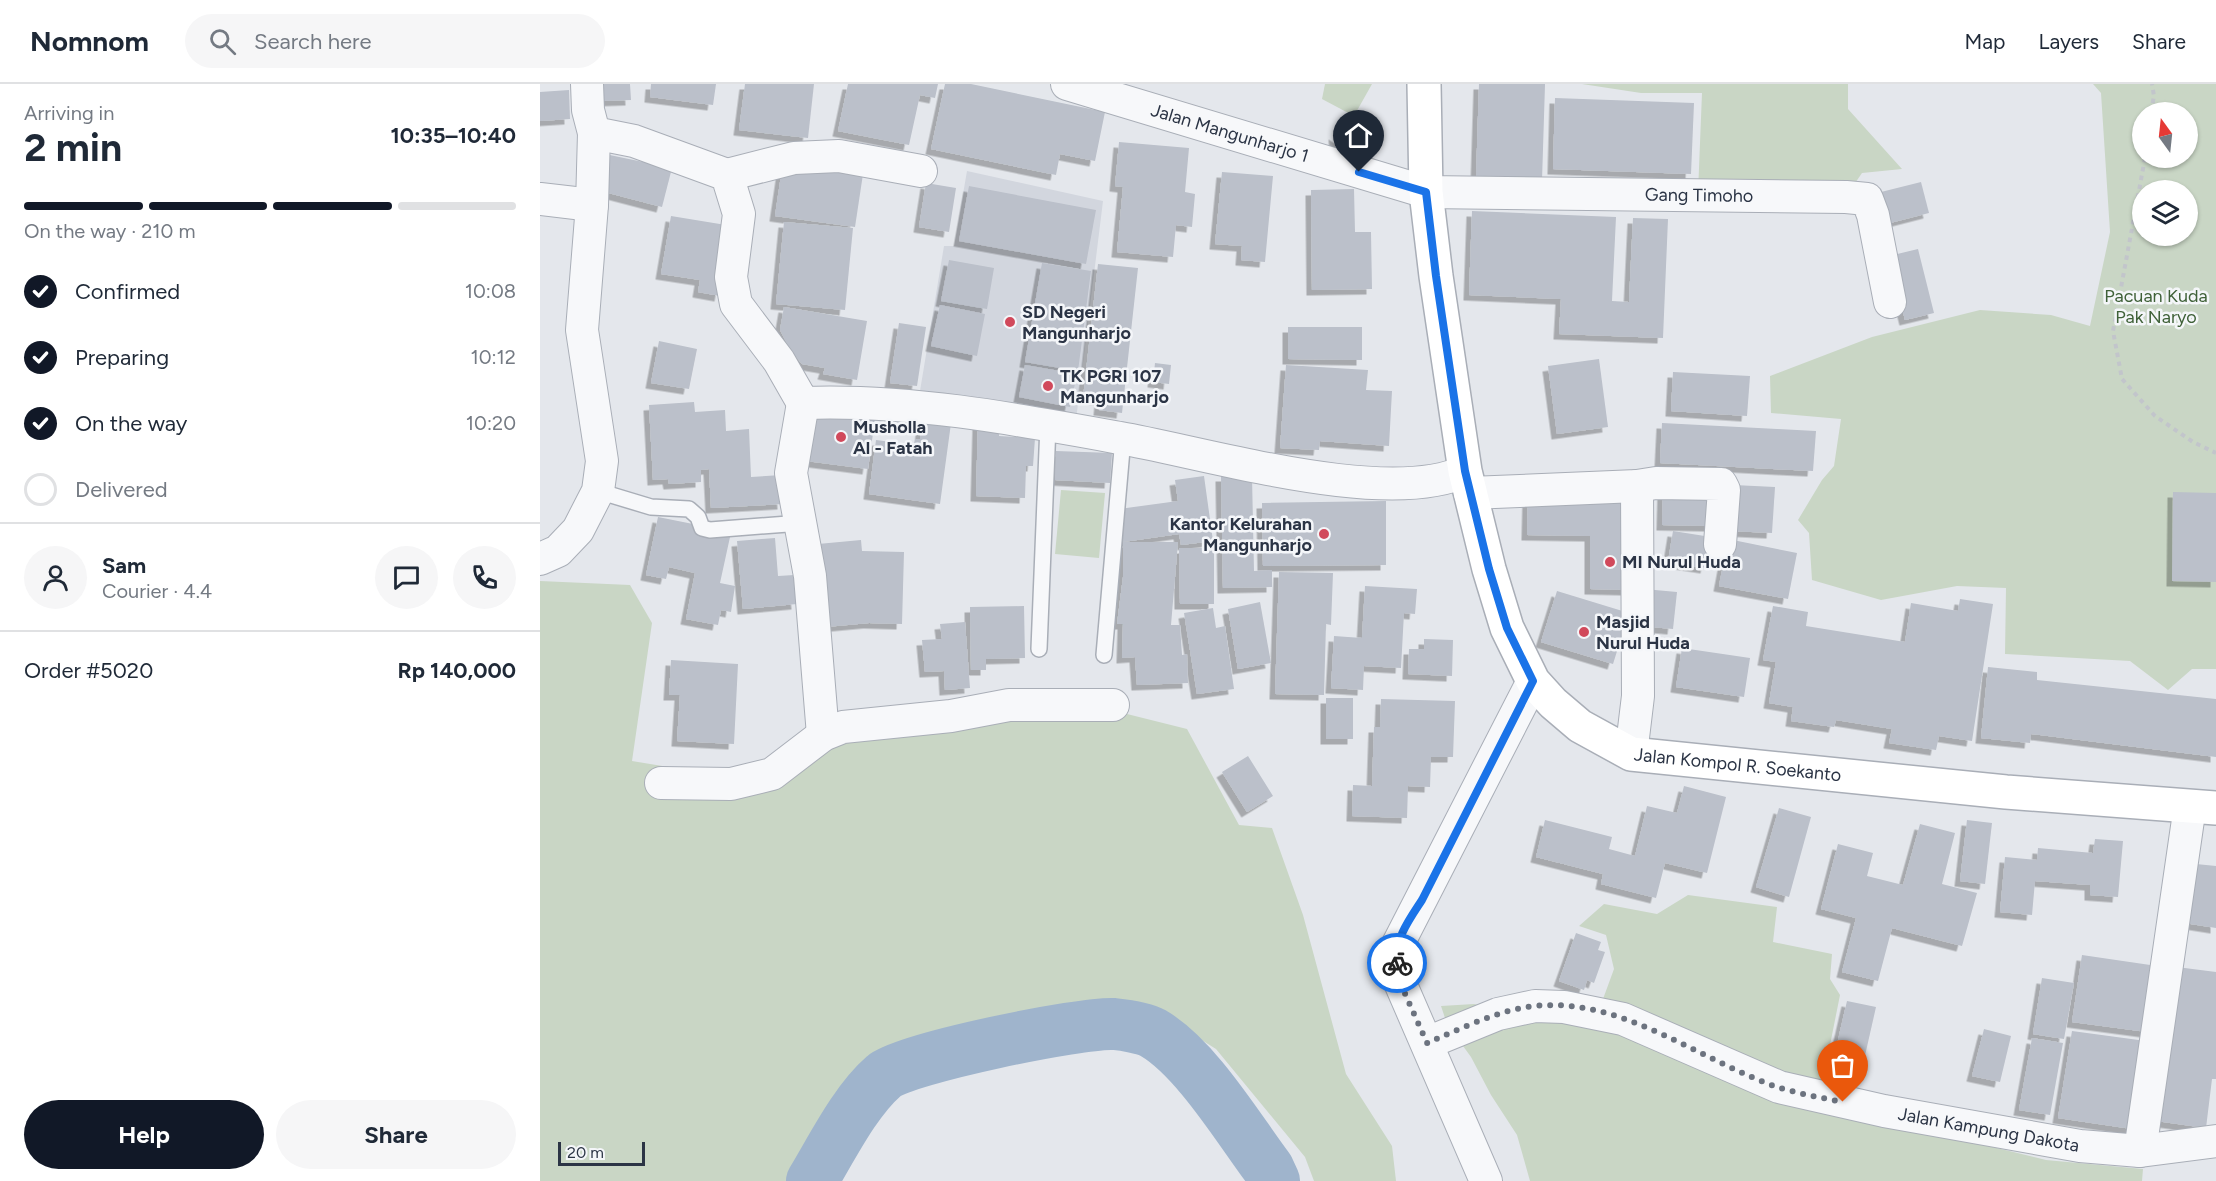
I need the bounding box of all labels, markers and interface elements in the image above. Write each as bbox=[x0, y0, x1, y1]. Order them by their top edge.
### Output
search box bbox=[185, 14, 605, 68]
text: Nomnom bbox=[30, 24, 149, 58]
icon: search bbox=[206, 25, 239, 58]
text: Search here bbox=[254, 28, 371, 55]
text: Map bbox=[1965, 29, 2005, 54]
text: Layers bbox=[2038, 29, 2099, 54]
text: Share bbox=[2132, 29, 2186, 54]
street label: Jalan Mangunharjo 1 bbox=[1148, 99, 1311, 167]
text: Arriving in bbox=[24, 101, 114, 125]
north arrow bbox=[2132, 102, 2198, 168]
map controls bbox=[2132, 102, 2198, 246]
pin bbox=[1333, 110, 1384, 172]
icon: home bbox=[1342, 119, 1375, 152]
text: 10:35–10:40 bbox=[390, 122, 516, 149]
text: 2 min bbox=[24, 124, 122, 171]
button: layers bbox=[2132, 180, 2198, 246]
street label: Gang Timoho bbox=[1645, 184, 1753, 207]
text: On the way · 210 m bbox=[24, 219, 195, 243]
icon: check bbox=[24, 275, 57, 308]
text: Confirmed bbox=[75, 278, 180, 305]
text: 10:08 bbox=[465, 279, 516, 303]
park label: Pacuan Kuda Pak Naryo bbox=[2104, 285, 2208, 328]
place label: SD Negeri Mangunharjo bbox=[1022, 301, 1131, 344]
marker: SD Negeri Mangunharjo bbox=[1003, 315, 1017, 329]
icon: check bbox=[24, 341, 57, 374]
text: Preparing bbox=[75, 344, 169, 371]
text: 10:12 bbox=[470, 345, 516, 369]
place label: TK PGRI 107 Mangunharjo bbox=[1060, 365, 1169, 408]
marker: TK PGRI 107 Mangunharjo bbox=[1041, 379, 1055, 393]
icon: check bbox=[24, 407, 57, 440]
text: On the way bbox=[75, 410, 187, 437]
text: 10:20 bbox=[466, 411, 516, 435]
place label: Musholla Al - Fatah bbox=[853, 416, 933, 459]
marker: Musholla Al - Fatah bbox=[834, 430, 848, 444]
text: Delivered bbox=[75, 476, 168, 503]
place label: Kantor Kelurahan Mangunharjo bbox=[1170, 513, 1312, 556]
marker: Kantor Kelurahan Mangunharjo bbox=[1317, 527, 1331, 541]
button: person bbox=[24, 546, 87, 609]
button: chat bbox=[375, 546, 438, 609]
button: phone bbox=[453, 546, 516, 609]
place label: MI Nurul Huda bbox=[1622, 551, 1741, 573]
text: Sam bbox=[102, 552, 146, 579]
marker: MI Nurul Huda bbox=[1603, 555, 1617, 569]
text: Courier · 4.4 bbox=[102, 579, 212, 603]
place label: Masjid Nurul Huda bbox=[1596, 611, 1690, 654]
marker: Masjid Nurul Huda bbox=[1577, 625, 1591, 639]
text: Order #5020 bbox=[24, 657, 153, 684]
text: Rp 140,000 bbox=[397, 657, 516, 684]
street label: Jalan Kompol R. Soekanto bbox=[1633, 743, 1842, 786]
courier bbox=[1367, 933, 1427, 993]
icon: bike bbox=[1381, 947, 1414, 980]
pin bbox=[1817, 1040, 1868, 1102]
icon: bag bbox=[1826, 1049, 1859, 1082]
button: Help bbox=[24, 1100, 264, 1169]
button: Share bbox=[276, 1100, 516, 1169]
street label: Jalan Kampung Dakota bbox=[1896, 1103, 2081, 1157]
scale bar bbox=[558, 1139, 645, 1166]
text: 20 m bbox=[567, 1143, 604, 1162]

